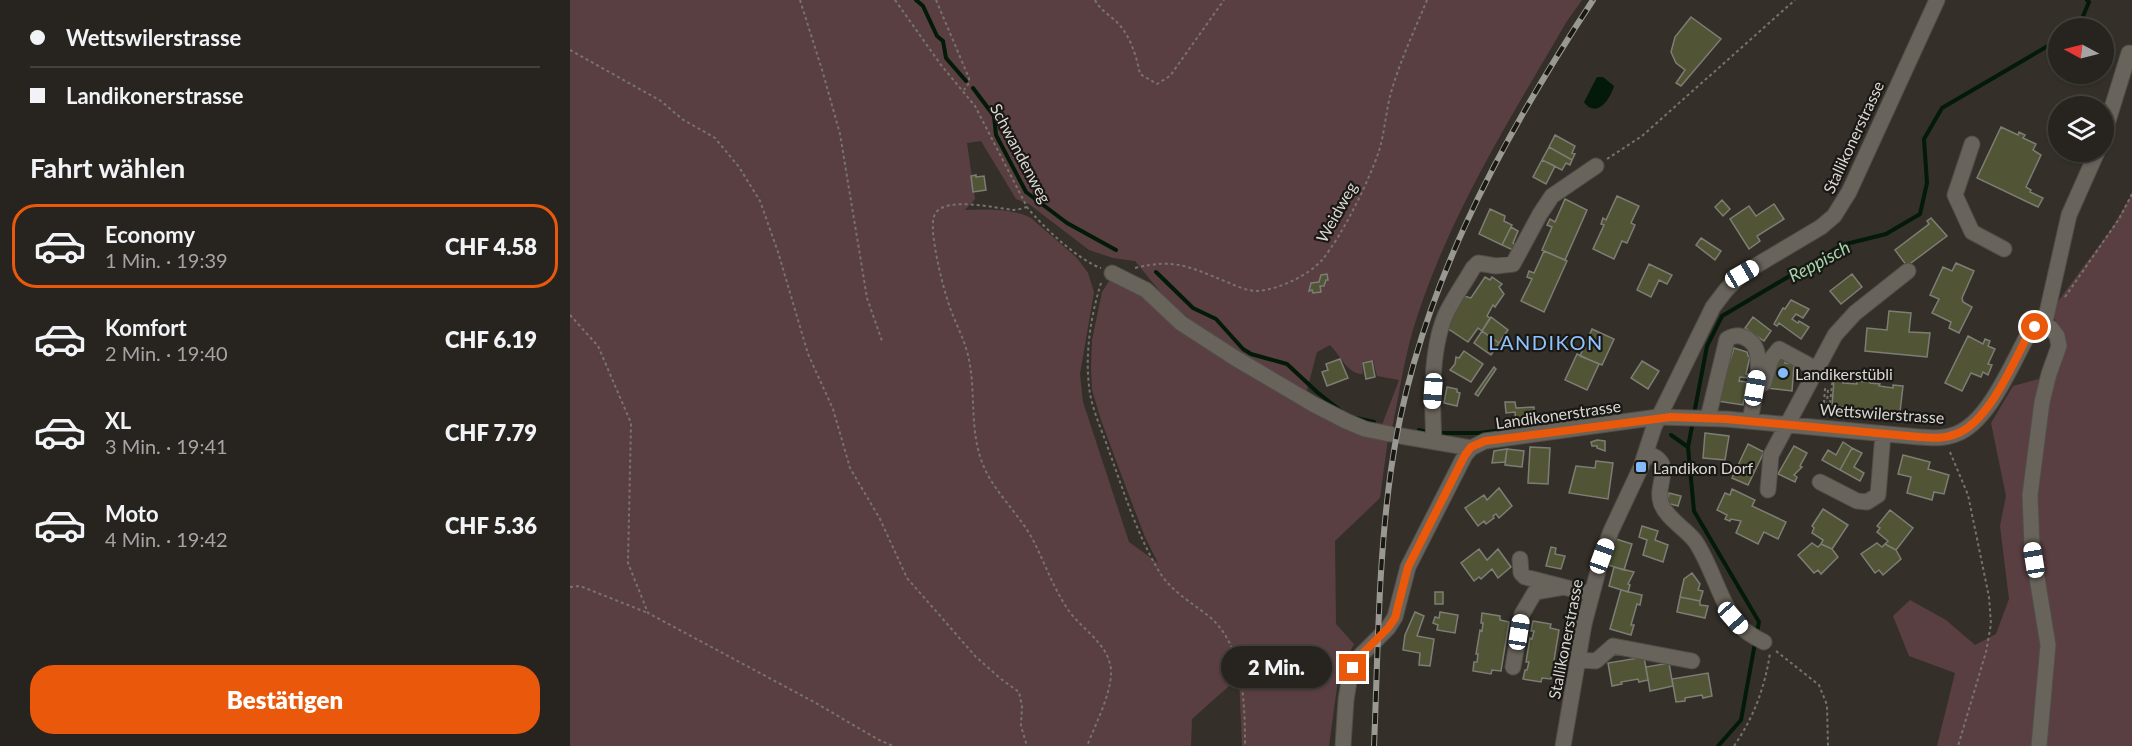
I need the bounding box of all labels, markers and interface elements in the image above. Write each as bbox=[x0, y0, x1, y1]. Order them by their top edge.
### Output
north arrow bbox=[2048, 18, 2114, 84]
map controls bbox=[2048, 18, 2114, 162]
text: Wettswilerstrasse bbox=[66, 24, 241, 51]
street label: Stallikonerstrasse bbox=[1819, 78, 1887, 196]
text: Landikonerstrasse bbox=[66, 82, 243, 109]
button: layers bbox=[2048, 96, 2114, 162]
street label: Schwandenweg bbox=[987, 100, 1055, 206]
text: Fahrt wählen bbox=[30, 151, 185, 184]
street label: Weidweg bbox=[1312, 178, 1360, 246]
icon: car bbox=[33, 219, 87, 273]
text: Economy bbox=[105, 221, 195, 248]
text: CHF 4.58 bbox=[445, 233, 537, 260]
water label: Reppisch bbox=[1784, 236, 1854, 286]
text: 1 Min. · 19:39 bbox=[105, 248, 228, 272]
car bbox=[1722, 257, 1762, 291]
icon: car bbox=[33, 312, 87, 366]
route start bbox=[2021, 313, 2048, 340]
text: Komfort bbox=[105, 314, 187, 341]
text: CHF 6.19 bbox=[445, 326, 537, 353]
district label: LANDIKON bbox=[1488, 330, 1604, 354]
text: 2 Min. · 19:40 bbox=[105, 341, 228, 365]
place label: Landikerstübli bbox=[1795, 364, 1893, 383]
marker: Landikerstübli bbox=[1776, 366, 1790, 380]
car bbox=[1743, 369, 1767, 407]
car bbox=[1423, 372, 1443, 410]
street label: Landikonerstrasse bbox=[1494, 396, 1622, 432]
street label: Wettswilerstrasse bbox=[1819, 399, 1945, 427]
icon: car bbox=[33, 405, 87, 459]
text: XL bbox=[105, 407, 131, 434]
text: CHF 7.79 bbox=[445, 419, 537, 446]
text: 3 Min. · 19:41 bbox=[105, 434, 228, 458]
place label: Landikon Dorf bbox=[1653, 458, 1754, 477]
marker: Landikon Dorf bbox=[1634, 460, 1648, 474]
icon: car bbox=[33, 498, 87, 552]
text: Moto bbox=[105, 500, 159, 527]
text: CHF 5.36 bbox=[445, 512, 537, 539]
text: 4 Min. · 19:42 bbox=[105, 527, 228, 551]
car bbox=[1587, 536, 1617, 576]
car bbox=[2022, 541, 2046, 579]
street label: Stallikonerstrasse bbox=[1544, 577, 1586, 701]
car bbox=[1714, 599, 1752, 637]
car bbox=[1507, 613, 1531, 651]
callout: 2 Min. bbox=[1221, 647, 1332, 689]
route end bbox=[1339, 654, 1366, 681]
text: 2 Min. bbox=[1248, 655, 1305, 679]
button: Bestätigen bbox=[30, 665, 540, 734]

